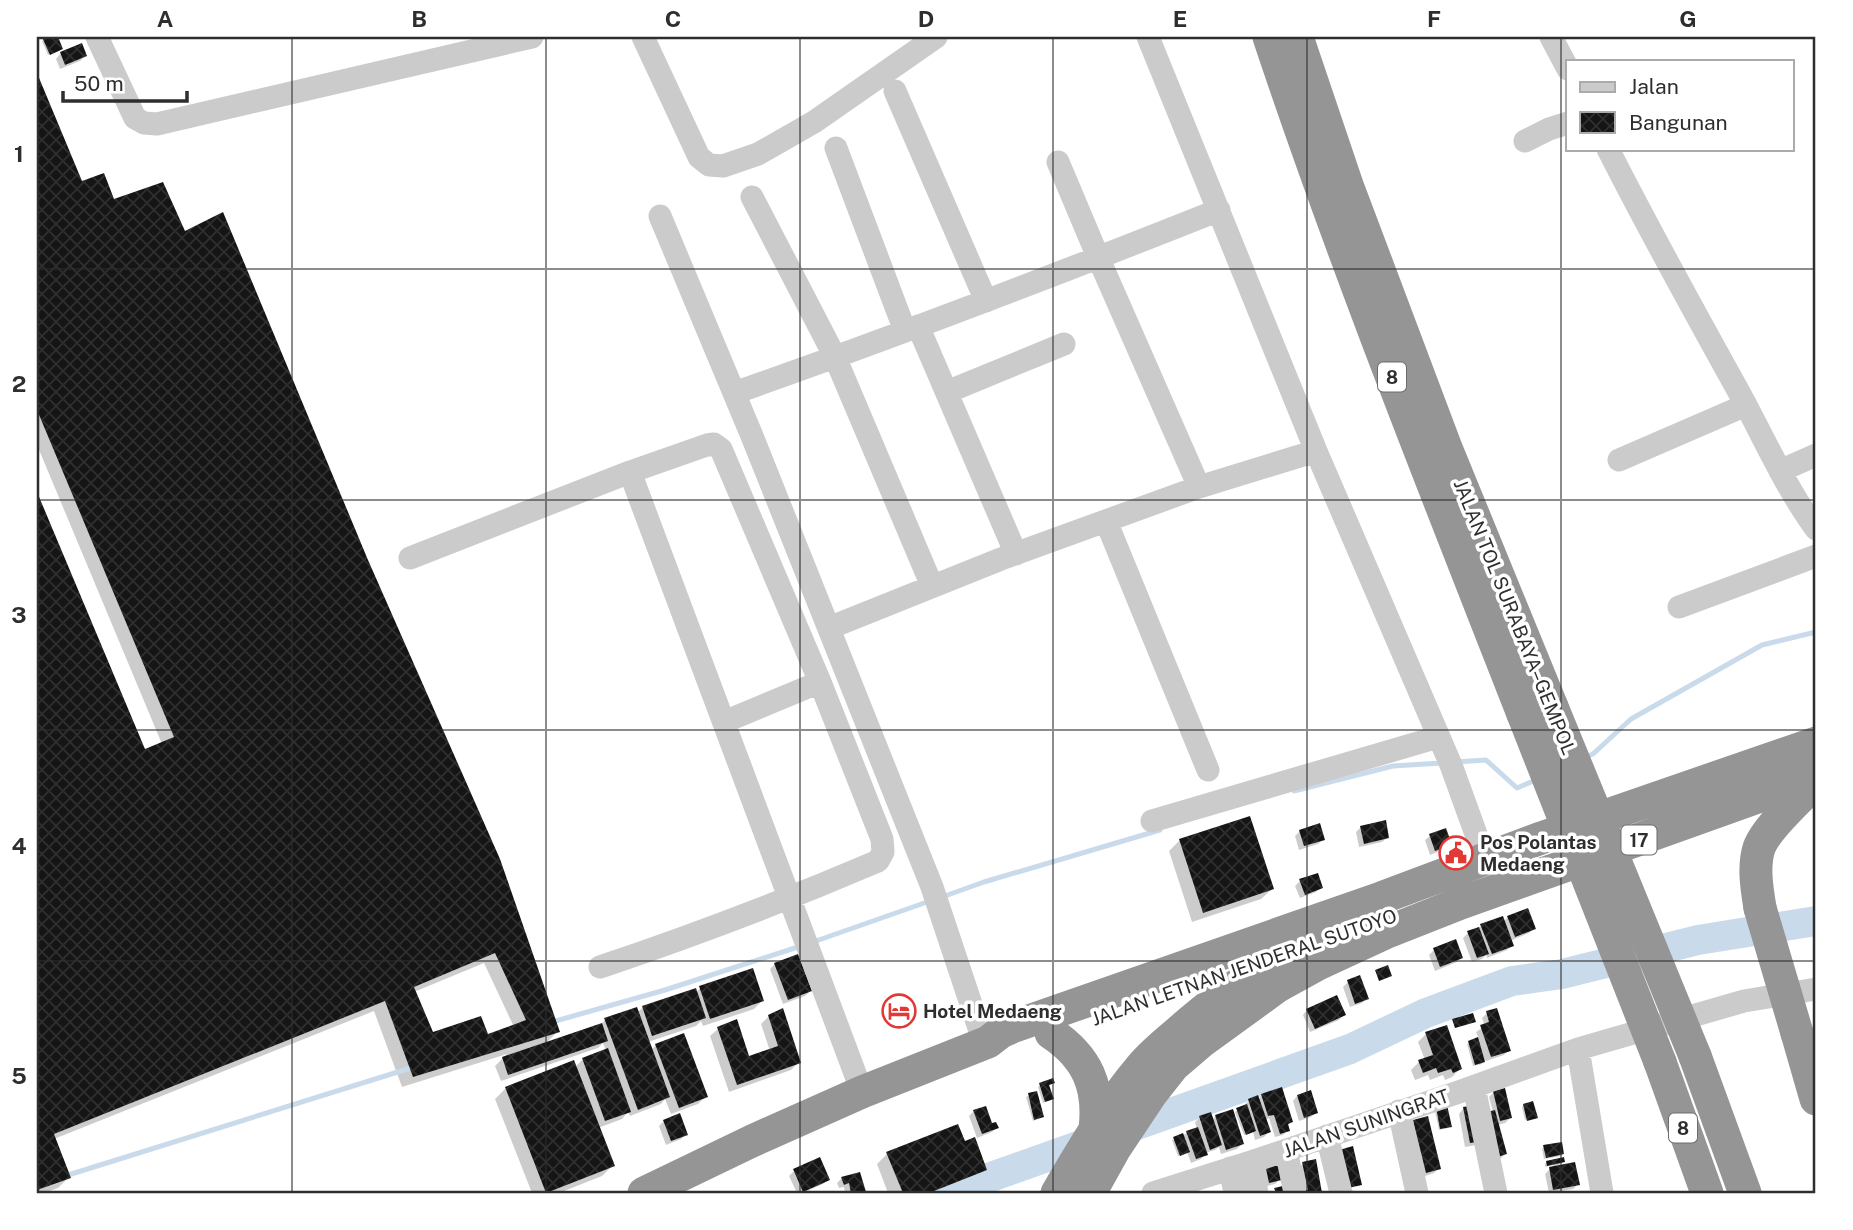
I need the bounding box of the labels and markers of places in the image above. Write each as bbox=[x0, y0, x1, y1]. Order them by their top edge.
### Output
place label: Pos Polantas Medaeng bbox=[1480, 831, 1597, 875]
public building icon: Pos Polantas Medaeng bbox=[1437, 834, 1475, 872]
hotel icon: Hotel Medaeng bbox=[880, 992, 918, 1030]
place label: Hotel Medaeng bbox=[923, 1000, 1062, 1022]

